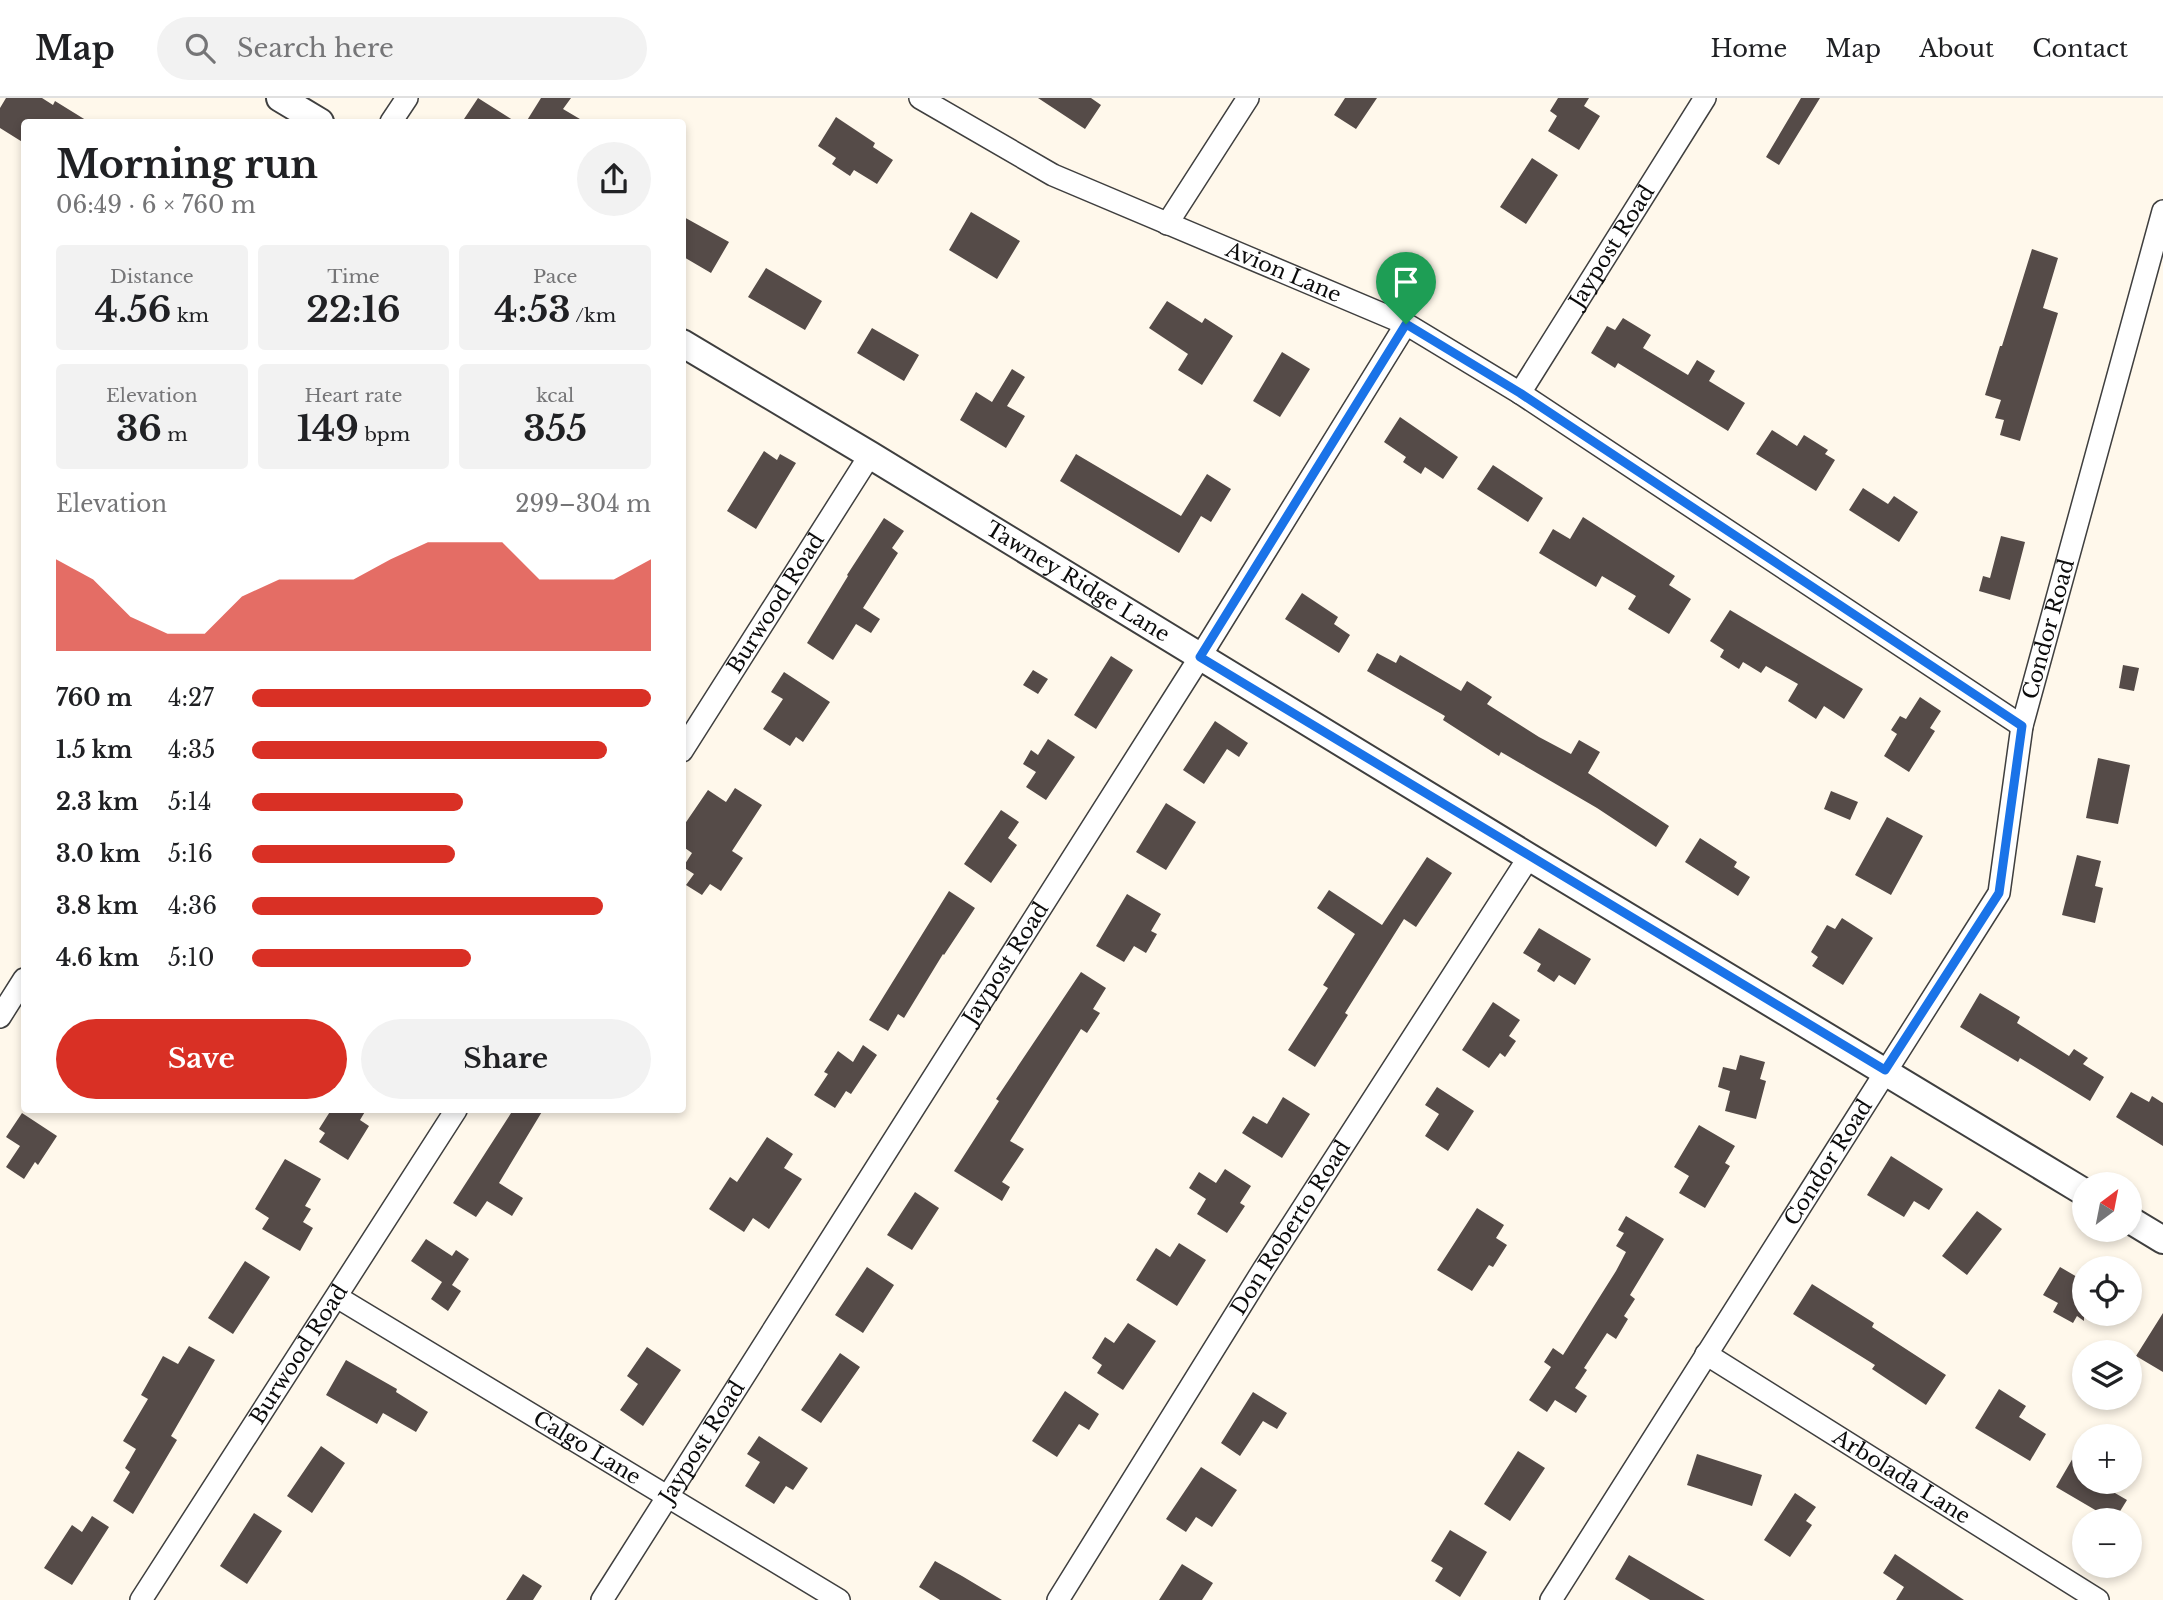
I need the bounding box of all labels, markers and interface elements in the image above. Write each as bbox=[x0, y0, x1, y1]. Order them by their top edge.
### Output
search box bbox=[157, 17, 647, 80]
text: Map bbox=[35, 28, 115, 69]
icon: search bbox=[181, 29, 219, 67]
text: Search here bbox=[237, 32, 394, 64]
text: Home bbox=[1711, 34, 1787, 63]
text: Map bbox=[1825, 34, 1881, 63]
text: About bbox=[1919, 34, 1994, 63]
text: Contact bbox=[2032, 34, 2128, 63]
text: Morning run bbox=[56, 141, 318, 188]
button: share bbox=[577, 142, 651, 216]
street label: Jaypost Road bbox=[1562, 180, 1660, 315]
text: 06:49 · 6 × 760 m bbox=[56, 191, 256, 219]
street label: Avion Lane bbox=[1221, 236, 1345, 308]
pin bbox=[1376, 252, 1436, 324]
icon: arrive bbox=[1387, 263, 1425, 301]
text: Distance bbox=[110, 265, 194, 288]
text: Time bbox=[327, 265, 380, 288]
text: Pace bbox=[533, 265, 577, 288]
text: 4.56 bbox=[95, 288, 171, 331]
text: 22:16 bbox=[306, 288, 401, 331]
text: 4:53 bbox=[494, 288, 571, 331]
text: km bbox=[171, 304, 209, 327]
text: /km bbox=[571, 304, 616, 327]
text: Elevation bbox=[106, 384, 198, 407]
text: Heart rate bbox=[305, 384, 402, 407]
text: kcal bbox=[536, 384, 574, 407]
text: 36 bbox=[116, 407, 162, 450]
text: 149 bbox=[297, 407, 359, 450]
text: 355 bbox=[523, 407, 587, 450]
text: m bbox=[162, 423, 188, 446]
text: bpm bbox=[359, 423, 410, 446]
text: Elevation bbox=[56, 490, 167, 518]
text: 299–304 m bbox=[515, 490, 651, 518]
street label: Tawney Ridge Lane bbox=[981, 516, 1174, 648]
street label: Burwood Road bbox=[722, 528, 830, 678]
street label: Condor Road bbox=[2017, 556, 2080, 702]
text: 760 m bbox=[56, 684, 132, 712]
text: 4:27 bbox=[168, 684, 214, 712]
text: 1.5 km bbox=[56, 736, 133, 764]
text: 4:35 bbox=[168, 736, 215, 764]
text: 2.3 km bbox=[56, 788, 138, 816]
text: 5:14 bbox=[168, 788, 211, 816]
text: 3.0 km bbox=[56, 840, 140, 868]
text: 5:16 bbox=[168, 840, 213, 868]
text: 3.8 km bbox=[56, 892, 138, 920]
text: 4:36 bbox=[168, 892, 217, 920]
street label: Jaypost Road bbox=[956, 897, 1054, 1032]
text: 4.6 km bbox=[56, 944, 139, 972]
text: 5:10 bbox=[168, 944, 214, 972]
button: Save bbox=[56, 1019, 347, 1099]
button: Share bbox=[361, 1019, 651, 1099]
street label: Condor Road bbox=[1779, 1095, 1878, 1230]
street label: Don Roberto Road bbox=[1225, 1135, 1356, 1320]
north arrow bbox=[2072, 1172, 2142, 1242]
map controls bbox=[2072, 1172, 2142, 1578]
button: locate bbox=[2072, 1256, 2142, 1326]
street label: Burwood Road bbox=[244, 1280, 353, 1429]
button: layers bbox=[2072, 1340, 2142, 1410]
street label: Jaypost Road bbox=[652, 1376, 751, 1511]
street label: Calgo Lane bbox=[528, 1405, 646, 1490]
street label: Arbolada Lane bbox=[1827, 1423, 1975, 1530]
button: + bbox=[2072, 1424, 2142, 1494]
button: − bbox=[2072, 1508, 2142, 1578]

